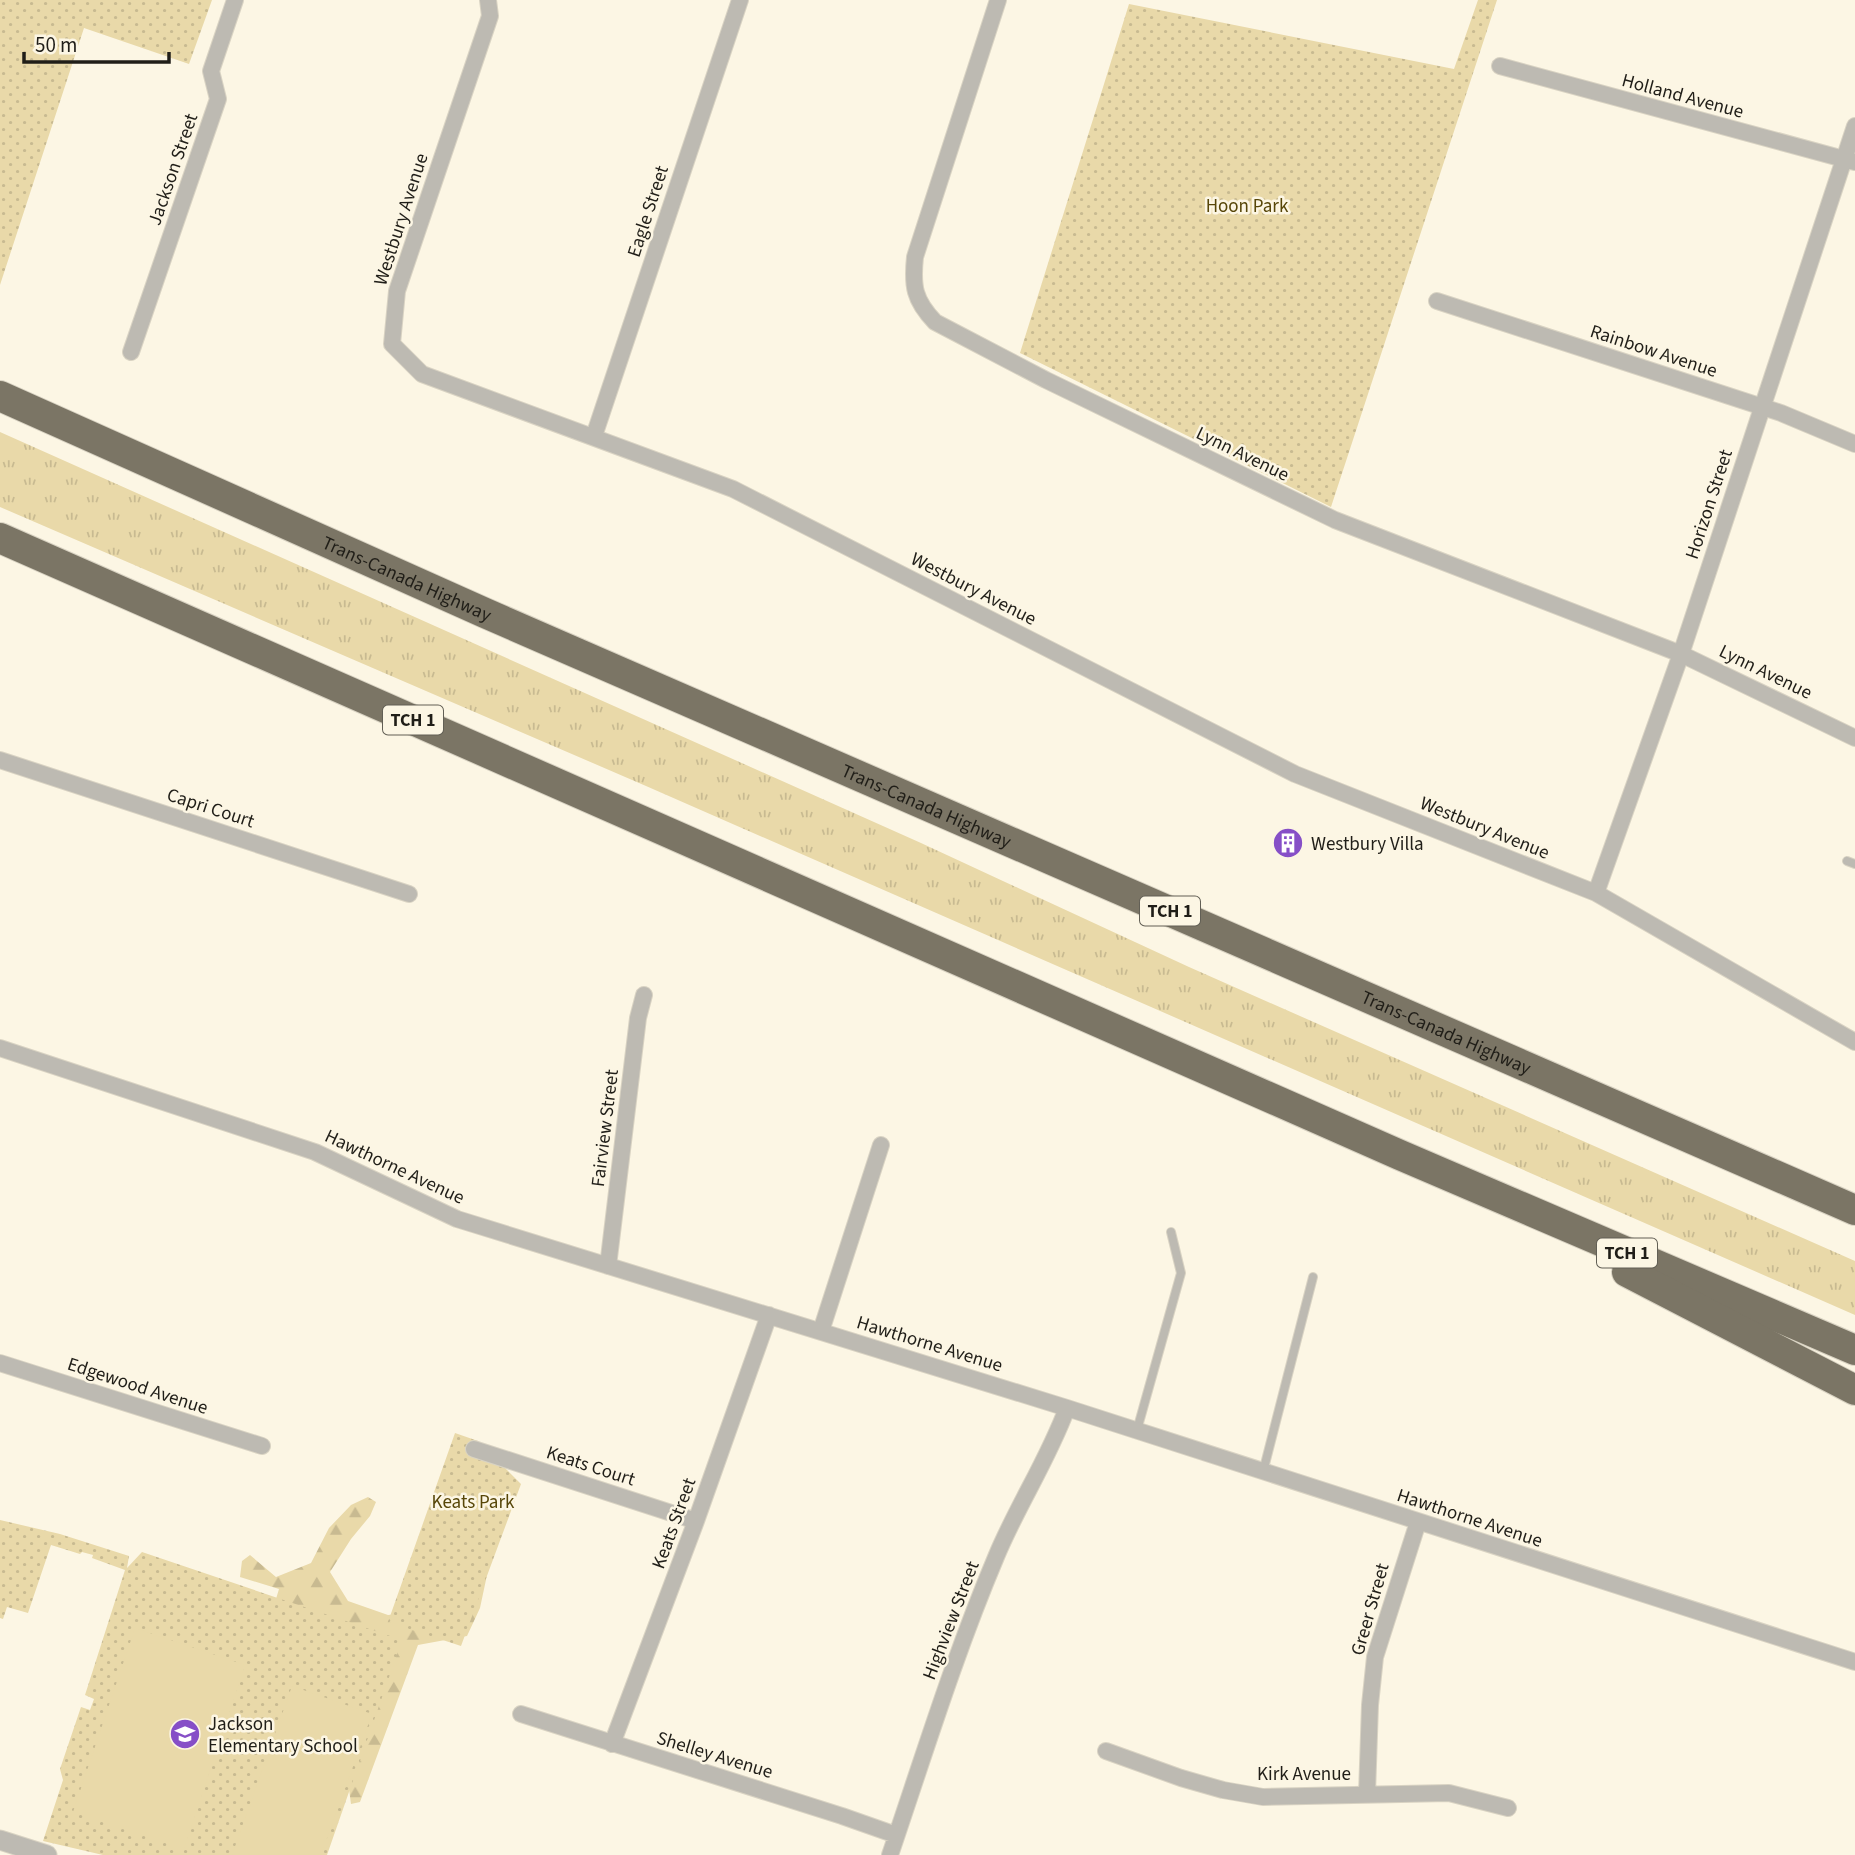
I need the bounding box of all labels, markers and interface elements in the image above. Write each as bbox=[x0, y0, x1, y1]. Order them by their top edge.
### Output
scale bar bbox=[24, 21, 170, 65]
text: 50 m bbox=[35, 30, 77, 60]
street label: Holland Avenue bbox=[1619, 67, 1747, 126]
street label: Jackson Street bbox=[142, 109, 205, 229]
street label: Westbury Avenue bbox=[367, 150, 436, 289]
street label: Eagle Street bbox=[621, 162, 676, 261]
park label: Hoon Park bbox=[1206, 193, 1289, 220]
street label: Rainbow Avenue bbox=[1587, 318, 1721, 385]
street label: Lynn Avenue bbox=[1191, 420, 1293, 489]
street label: Horizon Street bbox=[1679, 446, 1740, 563]
street label: Trans-Canada Highway bbox=[318, 530, 495, 629]
street label: Westbury Avenue bbox=[906, 546, 1041, 633]
street label: Lynn Avenue bbox=[1714, 638, 1816, 707]
road number: TCH 1 bbox=[383, 706, 443, 734]
street label: Trans-Canada Highway bbox=[837, 758, 1015, 856]
street label: Capri Court bbox=[163, 782, 258, 835]
street label: Westbury Avenue bbox=[1416, 790, 1553, 867]
building icon: Westbury Villa bbox=[1271, 826, 1305, 860]
place label: Westbury Villa bbox=[1311, 831, 1424, 858]
road number: TCH 1 bbox=[1140, 896, 1200, 926]
street label: Trans-Canada Highway bbox=[1357, 984, 1535, 1082]
street label: Fairview Street bbox=[585, 1067, 626, 1188]
street label: Hawthorne Avenue bbox=[320, 1123, 469, 1212]
road number: TCH 1 bbox=[1597, 1238, 1657, 1268]
street label: Hawthorne Avenue bbox=[853, 1309, 1006, 1379]
street label: Edgewood Avenue bbox=[64, 1351, 211, 1422]
street label: Keats Court bbox=[543, 1439, 639, 1494]
street label: Keats Street bbox=[645, 1474, 704, 1573]
street label: Hawthorne Avenue bbox=[1393, 1482, 1546, 1555]
park label: Keats Park bbox=[432, 1489, 515, 1516]
street label: Highview Street bbox=[916, 1557, 987, 1684]
street label: Greer Street bbox=[1344, 1559, 1397, 1659]
place label: Jackson Elementary School bbox=[208, 1711, 358, 1760]
school or university icon: Jackson Elementary School bbox=[168, 1717, 202, 1751]
street label: Shelley Avenue bbox=[653, 1725, 776, 1786]
street label: Kirk Avenue bbox=[1257, 1761, 1351, 1788]

